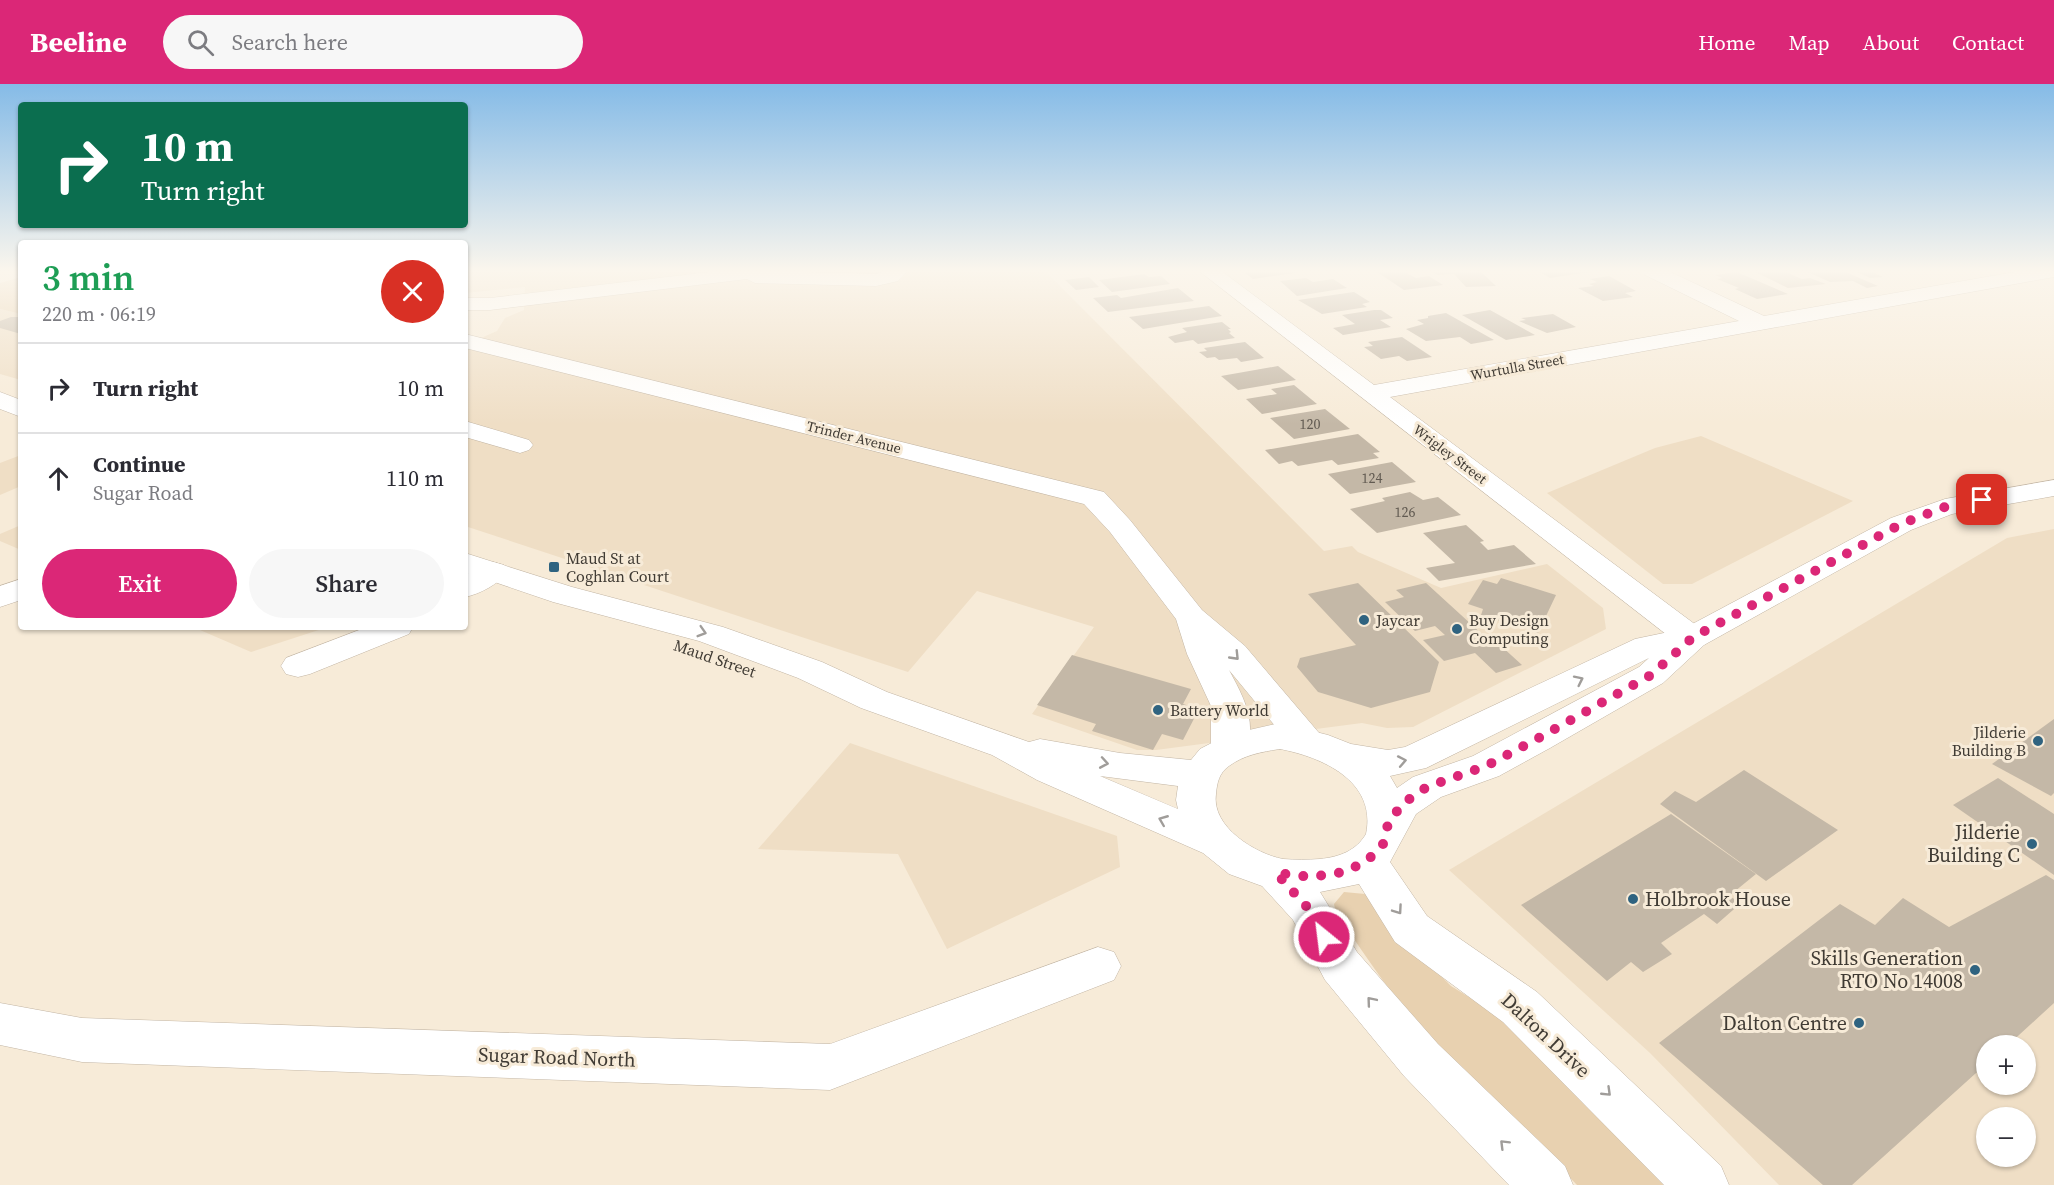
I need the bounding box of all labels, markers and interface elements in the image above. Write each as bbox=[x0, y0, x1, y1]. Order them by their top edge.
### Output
search box bbox=[163, 15, 583, 69]
text: Beeline bbox=[30, 23, 127, 61]
icon: search bbox=[184, 26, 217, 59]
text: Search here bbox=[232, 27, 348, 57]
text: Home bbox=[1698, 28, 1756, 57]
text: Map bbox=[1789, 28, 1830, 57]
text: About bbox=[1863, 28, 1919, 57]
text: Contact bbox=[1952, 28, 2024, 57]
text: 10 m bbox=[141, 117, 234, 175]
icon: right bbox=[42, 126, 120, 204]
text: Turn right bbox=[141, 172, 265, 209]
text: 3 min bbox=[42, 253, 134, 302]
button: close bbox=[381, 260, 444, 323]
text: 220 m · 06:19 bbox=[42, 300, 156, 328]
street label: Wurtulla Street bbox=[1469, 349, 1566, 385]
icon: right bbox=[42, 372, 75, 405]
text: Turn right bbox=[93, 373, 198, 403]
text: 10 m bbox=[397, 373, 444, 403]
house number: 120 bbox=[1300, 414, 1321, 434]
street label: Trinder Avenue bbox=[805, 416, 903, 458]
street label: Wrigley Street bbox=[1409, 420, 1491, 489]
text: Continue bbox=[93, 449, 186, 479]
icon: ahead bbox=[42, 462, 75, 495]
text: 110 m bbox=[386, 463, 444, 493]
house number: 124 bbox=[1362, 468, 1383, 488]
pin bbox=[1956, 474, 2007, 525]
text: Sugar Road bbox=[93, 479, 193, 507]
icon: arrive bbox=[1965, 483, 1998, 516]
house number: 126 bbox=[1395, 502, 1416, 522]
place label: Maud St at Coghlan Court bbox=[566, 547, 670, 587]
button: Exit bbox=[42, 549, 237, 618]
button: Share bbox=[249, 549, 444, 618]
marker: Maud St at Coghlan Court bbox=[547, 560, 561, 574]
place label: Jaycar bbox=[1375, 609, 1420, 631]
place label: Buy Design Computing bbox=[1469, 609, 1549, 649]
marker: Jaycar bbox=[1357, 613, 1371, 627]
marker: Buy Design Computing bbox=[1450, 622, 1464, 636]
one-way arrow bbox=[696, 625, 707, 637]
street label: Maud Street bbox=[671, 634, 760, 683]
one-way arrow bbox=[1228, 649, 1239, 659]
one-way arrow bbox=[1572, 676, 1583, 687]
place label: Battery World bbox=[1170, 699, 1269, 721]
marker: Battery World bbox=[1151, 703, 1165, 717]
place label: Jilderie Building B bbox=[1952, 721, 2026, 761]
marker: Jilderie Building B bbox=[2031, 734, 2045, 748]
one-way arrow bbox=[1396, 755, 1406, 768]
one-way arrow bbox=[1100, 757, 1109, 769]
one-way arrow bbox=[1158, 815, 1169, 827]
place label: Jilderie Building C bbox=[1927, 818, 2020, 869]
marker: Jilderie Building C bbox=[2025, 837, 2039, 851]
place label: Holbrook House bbox=[1645, 885, 1791, 913]
marker: Holbrook House bbox=[1626, 892, 1640, 906]
one-way arrow bbox=[1391, 903, 1402, 914]
position arrow bbox=[1292, 905, 1356, 969]
place label: Skills Generation RTO No 14008 bbox=[1811, 944, 1963, 995]
marker: Skills Generation RTO No 14008 bbox=[1968, 963, 1982, 977]
street label: Dalton Drive bbox=[1495, 986, 1597, 1084]
one-way arrow bbox=[1367, 997, 1378, 1008]
place label: Dalton Centre bbox=[1723, 1009, 1847, 1037]
marker: Dalton Centre bbox=[1852, 1016, 1866, 1030]
map controls bbox=[1976, 1035, 2036, 1167]
button: + bbox=[1976, 1035, 2036, 1095]
street label: Sugar Road North bbox=[478, 1040, 636, 1074]
one-way arrow bbox=[1600, 1085, 1611, 1096]
button: − bbox=[1976, 1107, 2036, 1167]
one-way arrow bbox=[1501, 1140, 1512, 1151]

